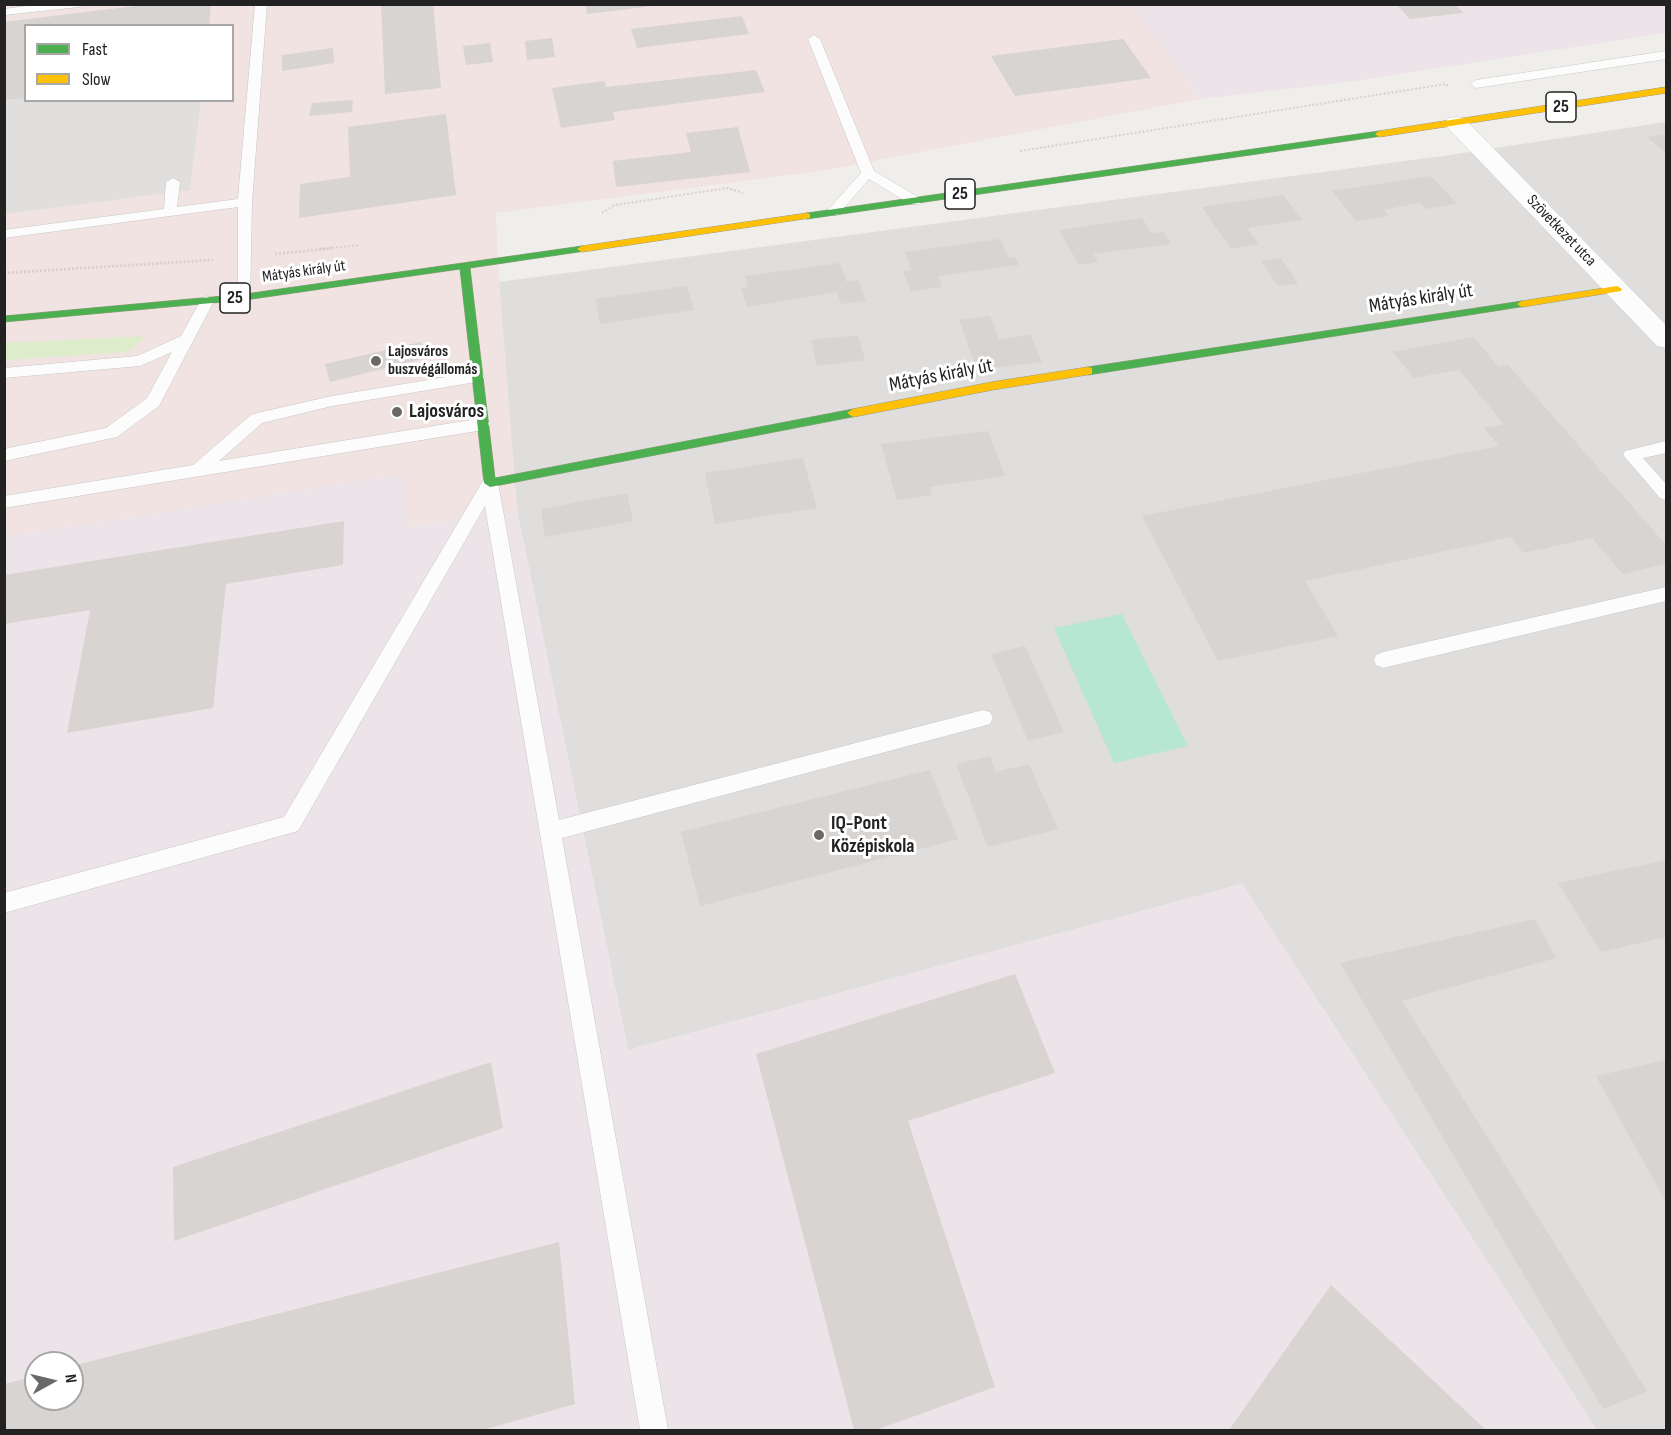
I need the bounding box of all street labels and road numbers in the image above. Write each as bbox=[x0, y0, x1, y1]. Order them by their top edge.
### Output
road number: 25 bbox=[1546, 92, 1576, 122]
road number: 25 bbox=[945, 179, 975, 209]
street label: Szövetkezet utca bbox=[1522, 191, 1600, 271]
street label: Mátyás király út bbox=[261, 257, 347, 287]
street label: Mátyás király út bbox=[1367, 279, 1475, 319]
road number: 25 bbox=[220, 283, 250, 313]
street label: Mátyás király út bbox=[887, 354, 995, 398]

